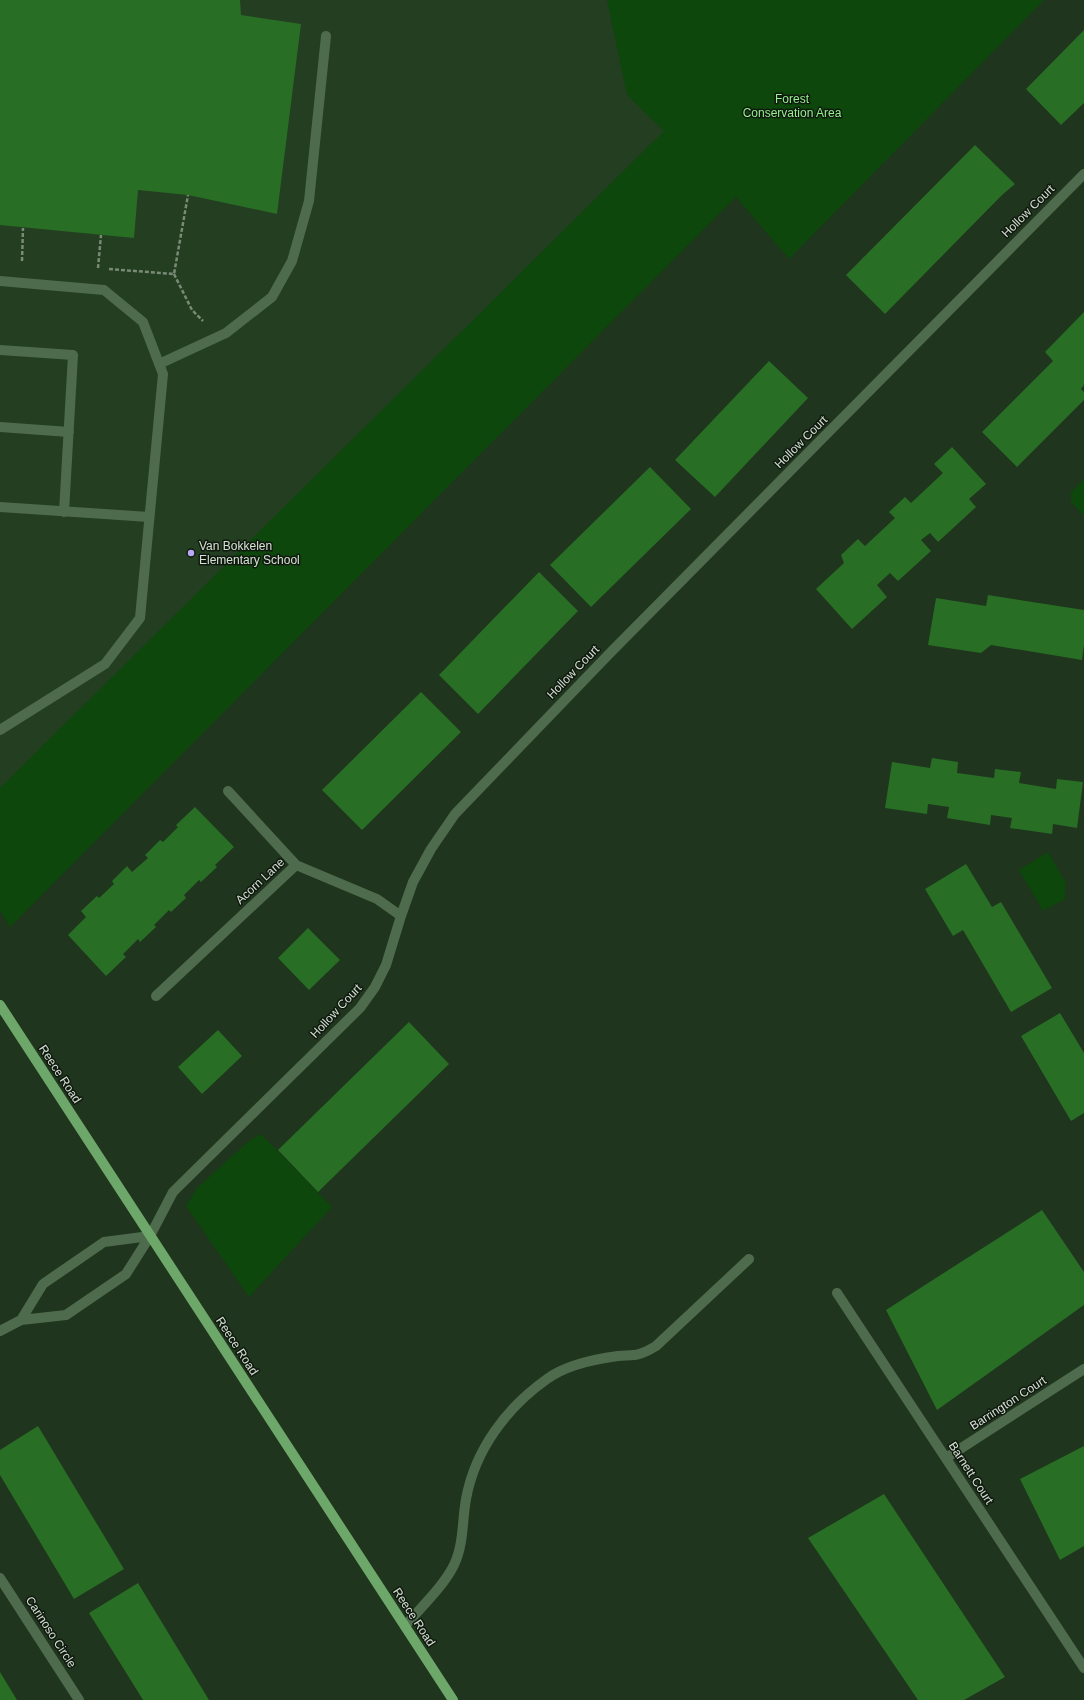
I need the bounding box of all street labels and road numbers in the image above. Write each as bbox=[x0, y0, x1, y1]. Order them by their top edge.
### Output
street label: Hollow Court bbox=[999, 181, 1058, 240]
street label: Hollow Court bbox=[772, 412, 831, 471]
street label: Hollow Court bbox=[544, 642, 602, 702]
street label: Acorn Lane bbox=[233, 855, 287, 907]
street label: Hollow Court bbox=[307, 981, 365, 1041]
street label: Reece Road bbox=[36, 1042, 84, 1106]
street label: Reece Road bbox=[213, 1314, 261, 1378]
street label: Barrington Court bbox=[967, 1373, 1049, 1433]
street label: Barnett Court bbox=[946, 1439, 997, 1507]
street label: Reece Road bbox=[390, 1585, 438, 1649]
street label: Carinoso Circle bbox=[23, 1594, 79, 1670]

